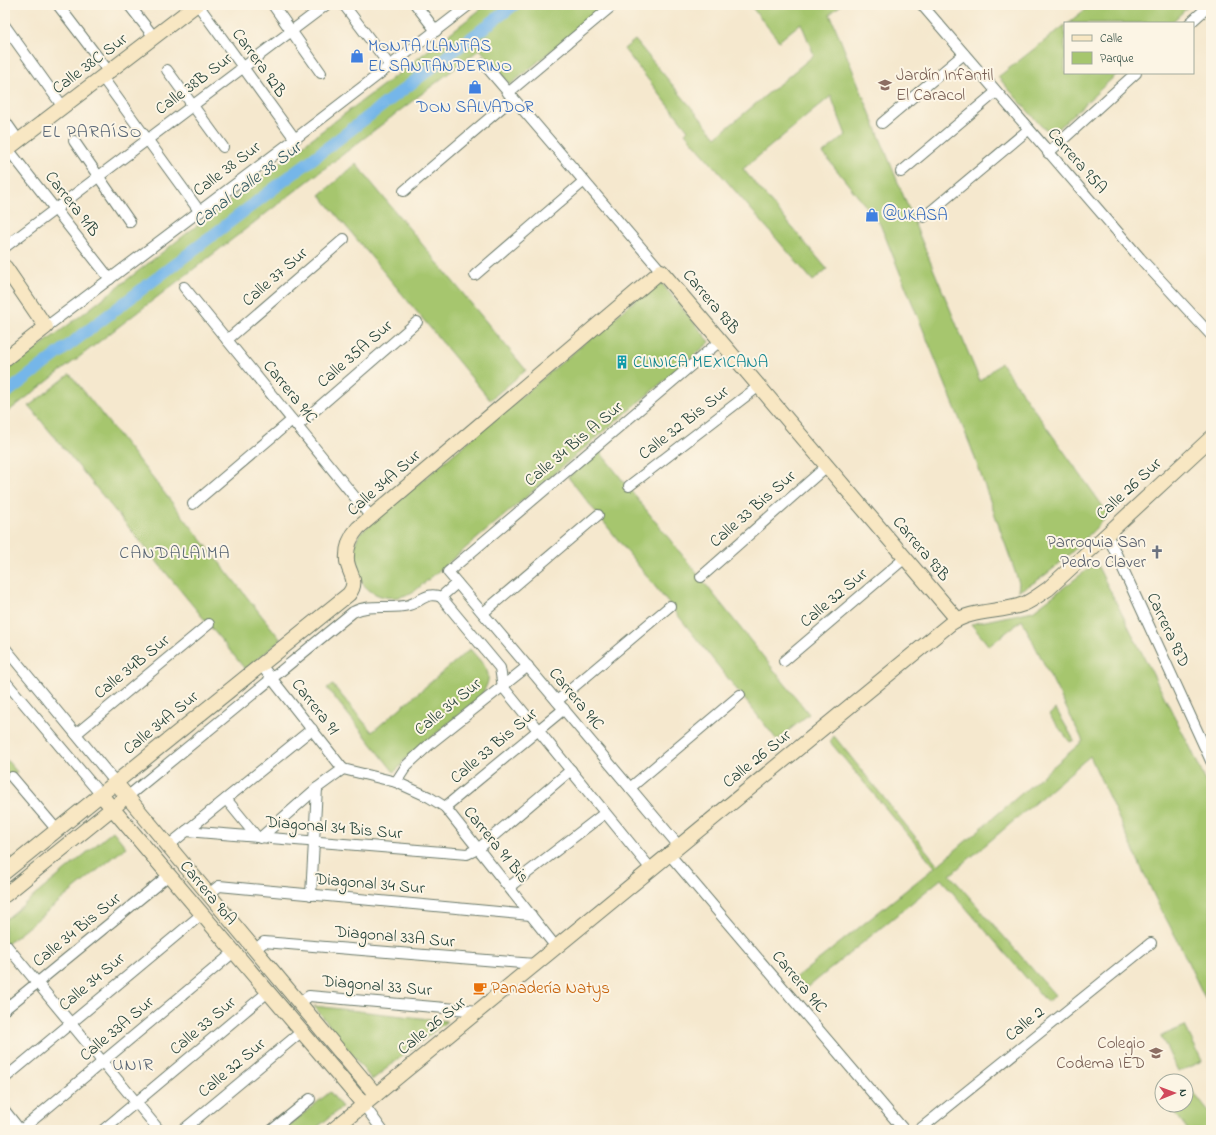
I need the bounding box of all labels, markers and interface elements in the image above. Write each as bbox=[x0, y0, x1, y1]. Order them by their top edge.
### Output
legend bbox=[1064, 22, 1194, 74]
street label: Carrera 92B bbox=[225, 23, 293, 103]
street label: Calle 38C Sur bbox=[47, 27, 134, 101]
text: Calle bbox=[1100, 30, 1123, 48]
place label: MONTA LLANTAS EL SANTANDERINO bbox=[368, 34, 512, 79]
street label: Calle 38B Sur bbox=[150, 46, 238, 121]
shop icon: MONTA LLANTAS EL SANTANDERINO bbox=[349, 48, 365, 64]
text: Parque bbox=[1100, 50, 1134, 68]
place label: Jardín Infantil El Caracol bbox=[896, 63, 994, 108]
school or university icon: Jardín Infantil El Caracol bbox=[877, 77, 893, 93]
shop icon: DON SALVADOR bbox=[467, 79, 483, 95]
place label: DON SALVADOR bbox=[415, 95, 534, 120]
district label: EL PARAÍSO bbox=[41, 120, 143, 146]
street label: Carrera 95A bbox=[1041, 122, 1113, 200]
water label: Canal Calle 38 Sur bbox=[188, 134, 310, 235]
street label: Calle 38 Sur bbox=[188, 135, 267, 203]
street label: Carrera 91B bbox=[38, 166, 106, 242]
place label: @UKASA bbox=[883, 203, 948, 228]
shop icon: @UKASA bbox=[864, 207, 880, 223]
street label: Calle 37 Sur bbox=[237, 241, 314, 313]
street label: Carrera 93B bbox=[676, 264, 746, 340]
street label: Calle 35A Sur bbox=[312, 313, 399, 394]
place label: CLINICA MEXICANA bbox=[633, 350, 768, 375]
building icon: CLINICA MEXICANA bbox=[614, 354, 630, 370]
street label: Carrera 91C bbox=[257, 355, 323, 429]
street label: Calle 32 Bis Sur bbox=[633, 379, 735, 466]
street label: Calle 34 Bis A Sur bbox=[519, 395, 629, 493]
street label: Calle 34A Sur bbox=[342, 443, 427, 522]
street label: Calle 26 Sur bbox=[1090, 451, 1168, 526]
street label: Calle 33 Bis Sur bbox=[704, 464, 802, 554]
street label: Carrera 93B bbox=[886, 511, 956, 587]
place label: Parroquia San Pedro Claver bbox=[1047, 530, 1147, 575]
district label: CANDALAIMA bbox=[119, 541, 231, 567]
church icon: Parroquia San Pedro Claver bbox=[1149, 544, 1165, 560]
street label: Calle 32 Sur bbox=[795, 562, 874, 634]
street label: Carrera 93D bbox=[1140, 588, 1196, 672]
street label: Calle 34B Sur bbox=[89, 628, 176, 706]
street label: Carrera 91C bbox=[542, 662, 610, 736]
street label: Calle 34 Sur bbox=[409, 672, 488, 742]
street label: Carrera 91 bbox=[285, 673, 345, 741]
street label: Calle 34A Sur bbox=[118, 684, 205, 761]
street label: Calle 33 Bis Sur bbox=[445, 701, 544, 790]
street label: Calle 26 Sur bbox=[717, 723, 797, 795]
street label: Carrera 91 Bis bbox=[457, 801, 535, 889]
street label: Diagonal 34 Bis Sur bbox=[263, 809, 404, 848]
street label: Carrera 90A bbox=[173, 855, 243, 931]
street label: Diagonal 34 Sur bbox=[313, 867, 427, 903]
street label: Calle 34 Bis Sur bbox=[27, 886, 127, 974]
street label: Diagonal 33A Sur bbox=[333, 919, 457, 957]
street label: Carrera 91C bbox=[765, 945, 833, 1019]
street label: Calle 34 Sur bbox=[53, 946, 131, 1017]
street label: Diagonal 33 Sur bbox=[320, 969, 434, 1005]
place label: Panadería Natys bbox=[491, 976, 610, 1002]
cafe icon: Panadería Natys bbox=[472, 980, 488, 996]
street label: Calle 33A Sur bbox=[74, 990, 160, 1068]
street label: Calle 33 Sur bbox=[164, 990, 242, 1061]
street label: Calle 26 Sur bbox=[392, 990, 472, 1062]
street label: Calle 2 bbox=[1000, 1000, 1050, 1048]
place label: Colegio Codema IED bbox=[1056, 1031, 1145, 1076]
street label: Calle 32 Sur bbox=[193, 1032, 272, 1104]
school or university icon: Colegio Codema IED bbox=[1148, 1045, 1164, 1061]
district label: UNIR bbox=[112, 1053, 154, 1079]
north arrow bbox=[1154, 1073, 1194, 1113]
text: N bbox=[1175, 1089, 1191, 1097]

